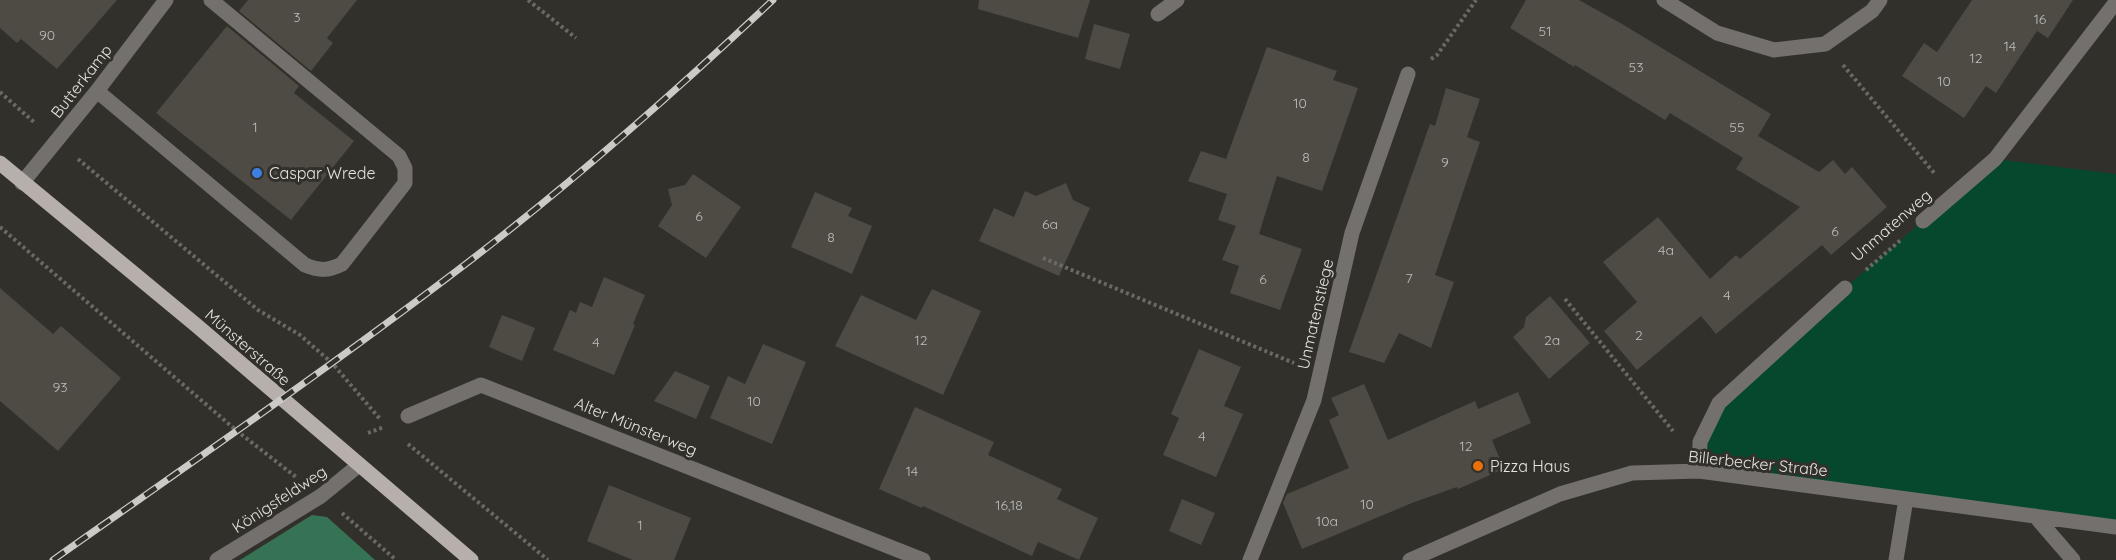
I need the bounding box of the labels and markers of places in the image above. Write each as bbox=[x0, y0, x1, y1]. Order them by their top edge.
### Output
place label: Caspar Wrede bbox=[269, 163, 376, 183]
marker: Caspar Wrede bbox=[250, 166, 264, 180]
place label: Pizza Haus bbox=[1490, 456, 1570, 476]
marker: Pizza Haus bbox=[1471, 459, 1485, 473]

